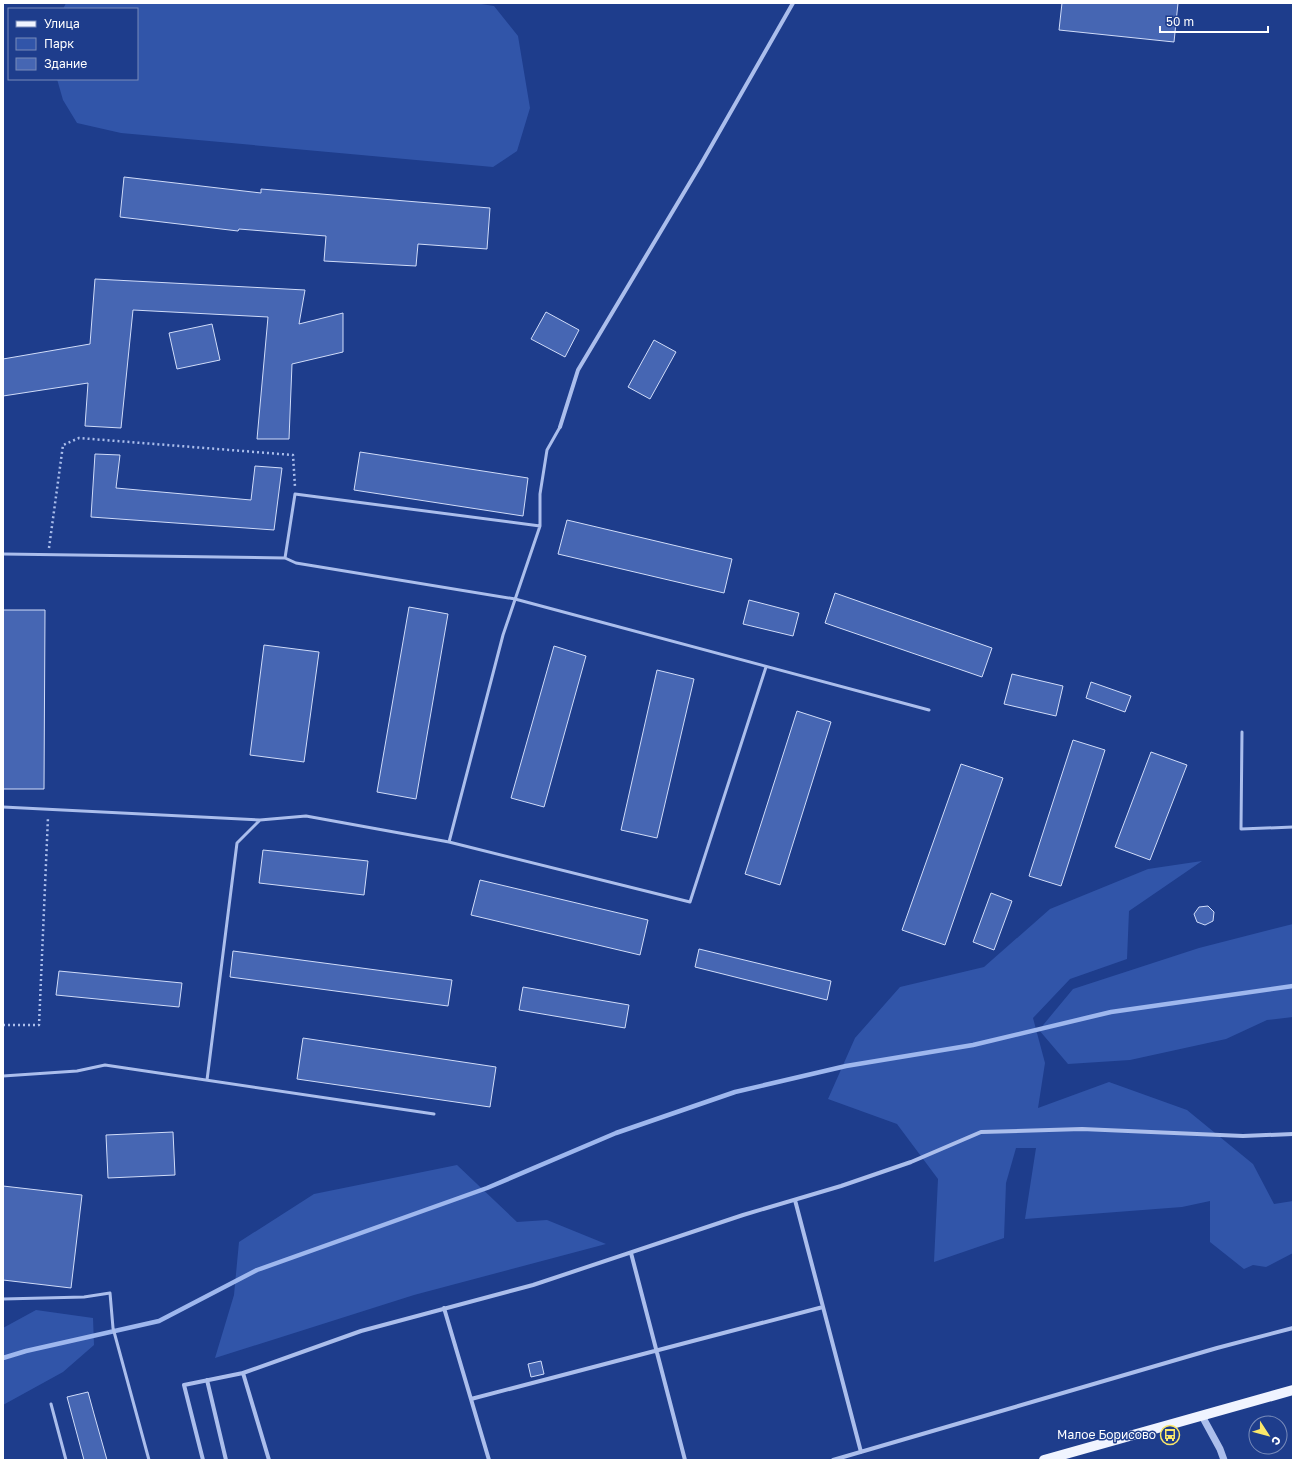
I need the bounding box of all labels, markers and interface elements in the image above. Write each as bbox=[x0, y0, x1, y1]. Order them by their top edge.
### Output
legend bbox=[8, 8, 138, 80]
scale bar bbox=[1160, 8, 1268, 34]
text: 50 m bbox=[1166, 14, 1194, 29]
text: Улица bbox=[44, 16, 80, 31]
text: Парк bbox=[44, 36, 74, 51]
text: Здание bbox=[44, 56, 87, 71]
north arrow bbox=[1248, 1415, 1288, 1455]
bus stop icon: Малое Борисово bbox=[1159, 1424, 1181, 1446]
place label: Малое Борисово bbox=[1057, 1427, 1156, 1442]
text: С bbox=[1269, 1434, 1284, 1448]

